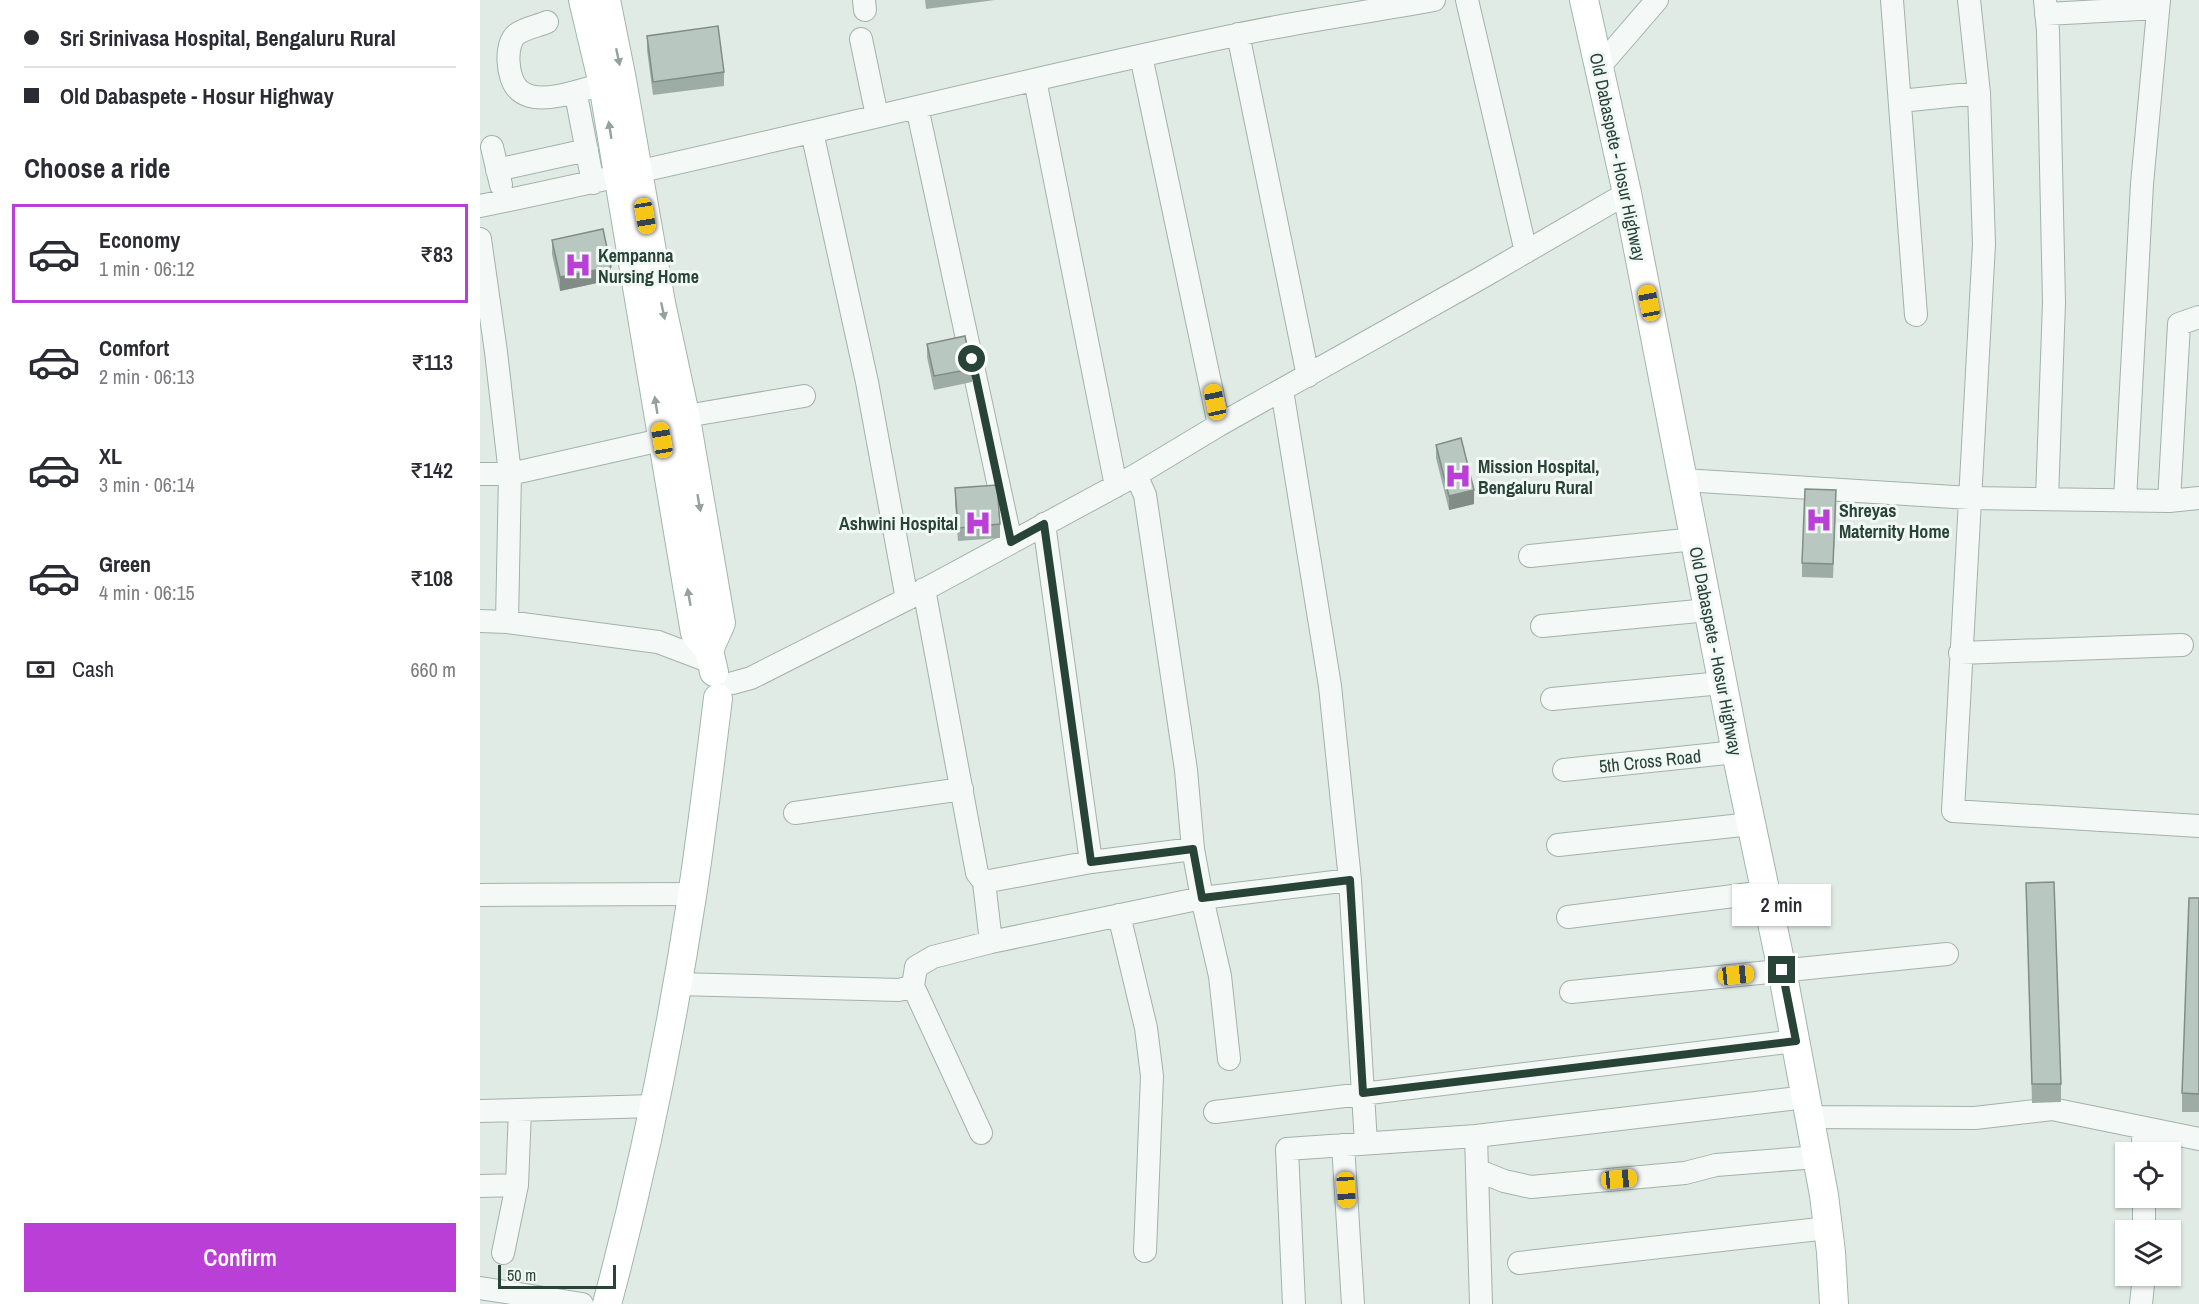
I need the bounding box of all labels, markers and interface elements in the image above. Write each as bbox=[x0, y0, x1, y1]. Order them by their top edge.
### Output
text: Sri Srinivasa Hospital, Bengaluru Rural bbox=[60, 23, 396, 53]
one-way arrow bbox=[613, 48, 623, 67]
street label: Old Dabaspete - Hosur Highway bbox=[1584, 50, 1652, 264]
text: Old Dabaspete - Hosur Highway bbox=[60, 81, 334, 111]
one-way arrow bbox=[606, 120, 615, 139]
text: Choose a ride bbox=[24, 150, 170, 186]
car bbox=[633, 197, 657, 235]
text: Economy bbox=[99, 225, 180, 255]
icon: car bbox=[27, 227, 81, 281]
text: ₹83 bbox=[420, 239, 453, 269]
place label: Kempanna Nursing Home bbox=[598, 243, 699, 289]
hospital icon: Kempanna Nursing Home bbox=[563, 250, 593, 280]
text: 1 min · 06:12 bbox=[99, 255, 195, 282]
car bbox=[1637, 284, 1661, 322]
one-way arrow bbox=[659, 302, 668, 321]
text: Comfort bbox=[99, 333, 169, 363]
icon: car bbox=[27, 335, 81, 389]
route start bbox=[958, 345, 985, 372]
text: ₹113 bbox=[411, 347, 453, 377]
text: 2 min · 06:13 bbox=[99, 363, 195, 390]
car bbox=[1202, 383, 1228, 421]
one-way arrow bbox=[651, 395, 660, 414]
car bbox=[650, 421, 674, 459]
text: XL bbox=[99, 441, 122, 471]
icon: car bbox=[27, 443, 81, 497]
place label: Mission Hospital, Bengaluru Rural bbox=[1478, 454, 1599, 500]
text: ₹142 bbox=[410, 455, 453, 485]
hospital icon: Mission Hospital, Bengaluru Rural bbox=[1443, 461, 1473, 491]
text: 3 min · 06:14 bbox=[99, 471, 195, 498]
one-way arrow bbox=[695, 493, 704, 512]
place label: Shreyas Maternity Home bbox=[1839, 498, 1950, 544]
hospital icon: Shreyas Maternity Home bbox=[1804, 505, 1834, 535]
hospital icon: Ashwini Hospital bbox=[963, 508, 993, 538]
place label: Ashwini Hospital bbox=[839, 511, 958, 536]
street label: Old Dabaspete - Hosur Highway bbox=[1683, 544, 1749, 758]
text: Green bbox=[99, 549, 151, 579]
icon: car bbox=[27, 551, 81, 605]
text: ₹108 bbox=[410, 563, 453, 593]
text: 4 min · 06:15 bbox=[99, 579, 195, 606]
one-way arrow bbox=[684, 587, 693, 606]
icon: cash bbox=[24, 653, 57, 686]
text: Cash bbox=[72, 654, 114, 684]
text: 660 m bbox=[410, 656, 456, 683]
street label: 5th Cross Road bbox=[1598, 743, 1702, 779]
callout: 2 min bbox=[1732, 883, 1832, 925]
text: 2 min bbox=[1760, 891, 1803, 918]
route end bbox=[1768, 956, 1795, 983]
car bbox=[1717, 964, 1755, 986]
map controls bbox=[2115, 1142, 2181, 1286]
button: locate bbox=[2115, 1142, 2181, 1208]
car bbox=[1600, 1168, 1638, 1190]
car bbox=[1336, 1171, 1356, 1209]
button: layers bbox=[2115, 1220, 2181, 1286]
button: Confirm bbox=[24, 1223, 456, 1292]
scale bar bbox=[498, 1262, 616, 1290]
text: 50 m bbox=[507, 1264, 536, 1286]

